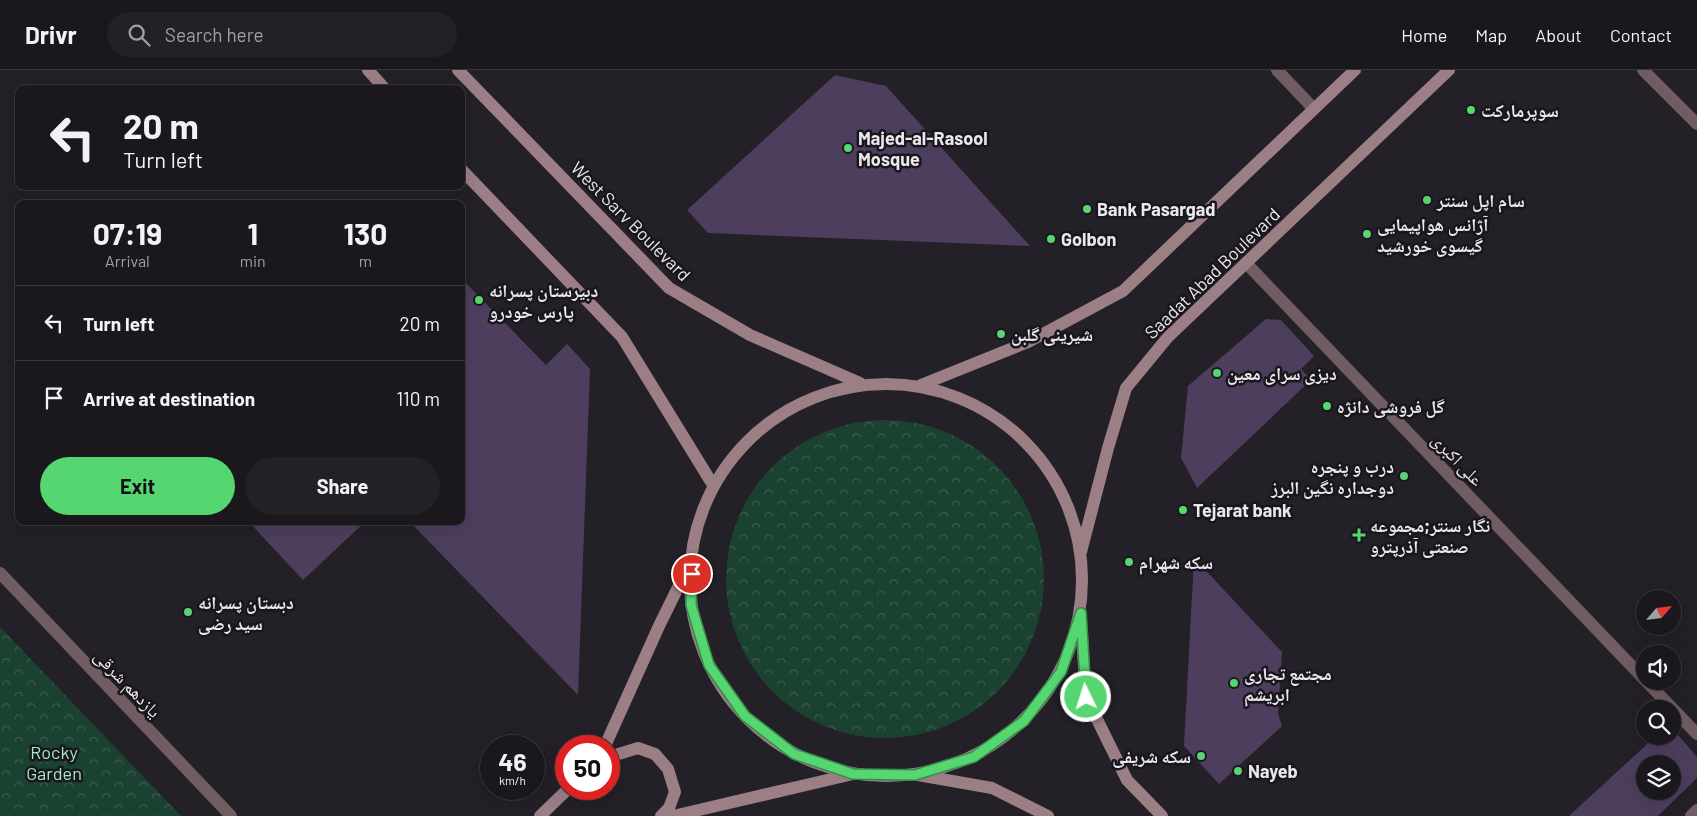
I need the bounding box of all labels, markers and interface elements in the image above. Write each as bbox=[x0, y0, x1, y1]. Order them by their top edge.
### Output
search box bbox=[107, 12, 457, 57]
text: Drivr bbox=[25, 20, 77, 49]
icon: search bbox=[125, 21, 153, 49]
text: Search here bbox=[165, 23, 264, 46]
text: Home bbox=[1401, 24, 1447, 46]
text: Map bbox=[1475, 24, 1507, 46]
text: About bbox=[1535, 24, 1582, 46]
text: Contact bbox=[1610, 24, 1672, 46]
place label: سوپرمارکت bbox=[1481, 99, 1559, 122]
text: 20 m bbox=[123, 104, 199, 146]
marker: سوپرمارکت bbox=[1465, 104, 1477, 116]
icon: left bbox=[40, 105, 105, 170]
place label: Majed-al-Rasool Mosque bbox=[858, 127, 988, 170]
marker: Majed-al-Rasool Mosque bbox=[842, 142, 854, 154]
text: Turn left bbox=[123, 146, 203, 172]
street label: West Sarv Boulevard bbox=[567, 157, 695, 285]
place label: سام اپل سنتر bbox=[1436, 189, 1525, 213]
marker: سام اپل سنتر bbox=[1421, 194, 1433, 206]
place label: Bank Pasargad bbox=[1097, 198, 1215, 220]
marker: Bank Pasargad bbox=[1081, 203, 1093, 215]
street label: Saadat Abad Boulevard bbox=[1140, 203, 1284, 343]
place label: آژانس هواپیمایی گیسوی خورشید bbox=[1377, 213, 1488, 257]
text: 07:19 bbox=[93, 215, 162, 251]
text: 1 bbox=[247, 215, 258, 251]
text: 130 bbox=[343, 215, 387, 251]
place label: Golbon bbox=[1061, 228, 1116, 250]
marker: آژانس هواپیمایی گیسوی خورشید bbox=[1361, 228, 1373, 240]
marker: Golbon bbox=[1045, 233, 1057, 245]
text: Arrival bbox=[105, 251, 150, 270]
text: min bbox=[240, 251, 266, 270]
text: m bbox=[359, 251, 372, 270]
place label: دبیرستان پسرانه پارس خودرو bbox=[489, 279, 599, 323]
marker: دبیرستان پسرانه پارس خودرو bbox=[473, 294, 485, 306]
icon: left bbox=[40, 309, 68, 337]
text: Turn left bbox=[83, 312, 154, 335]
text: 20 m bbox=[400, 312, 440, 335]
place label: شیرینی گلبن bbox=[1011, 323, 1093, 346]
marker: شیرینی گلبن bbox=[995, 328, 1007, 340]
place label: دیزی سرای معین bbox=[1227, 362, 1337, 385]
marker: دیزی سرای معین bbox=[1211, 367, 1223, 379]
icon: arrive bbox=[40, 384, 68, 412]
text: Arrive at destination bbox=[83, 387, 255, 410]
text: 110 m bbox=[396, 387, 440, 410]
place label: گل فروشی دانژه bbox=[1337, 395, 1445, 418]
marker: گل فروشی دانژه bbox=[1321, 400, 1333, 412]
street label: علی اکبری bbox=[1427, 428, 1488, 491]
place label: درب و پنجره دوجداره نگین البرز bbox=[1270, 455, 1394, 499]
button: Exit bbox=[40, 457, 235, 515]
button: Share bbox=[245, 457, 440, 515]
marker: درب و پنجره دوجداره نگین البرز bbox=[1398, 470, 1410, 482]
place label: Tejarat bank bbox=[1193, 499, 1292, 521]
marker: Tejarat bank bbox=[1177, 504, 1189, 516]
place label: نگار سنتر;مجموعه صنعتی آذرپترو bbox=[1370, 514, 1490, 558]
marker: نگار سنتر;مجموعه صنعتی آذرپترو bbox=[1352, 528, 1366, 542]
place label: سکه شهرام bbox=[1139, 551, 1213, 575]
pin bbox=[671, 553, 713, 595]
marker: سکه شهرام bbox=[1123, 556, 1135, 568]
icon: arrive bbox=[678, 560, 706, 588]
north arrow bbox=[1636, 590, 1681, 635]
map controls bbox=[1636, 590, 1681, 800]
place label: دبستان پسرانه سید رضی bbox=[198, 591, 294, 635]
marker: دبستان پسرانه سید رضی bbox=[182, 606, 194, 618]
street label: یازدهم شرقی bbox=[89, 644, 166, 723]
button: sound bbox=[1636, 645, 1681, 690]
place label: مجتمع تجاری ابریشم bbox=[1244, 662, 1332, 707]
position arrow bbox=[1059, 670, 1111, 722]
marker: مجتمع تجاری ابریشم bbox=[1228, 677, 1240, 689]
button: search bbox=[1636, 700, 1681, 745]
speed limit sign: 50 bbox=[555, 735, 620, 800]
park label: Rocky Garden bbox=[26, 741, 82, 784]
place label: سکه شریفی bbox=[1112, 745, 1191, 768]
text: 46 bbox=[498, 746, 527, 776]
marker: سکه شریفی bbox=[1195, 750, 1207, 762]
button: layers bbox=[1636, 755, 1681, 800]
place label: Nayeb bbox=[1248, 760, 1298, 782]
marker: Nayeb bbox=[1232, 765, 1244, 777]
text: km/h bbox=[499, 773, 526, 787]

